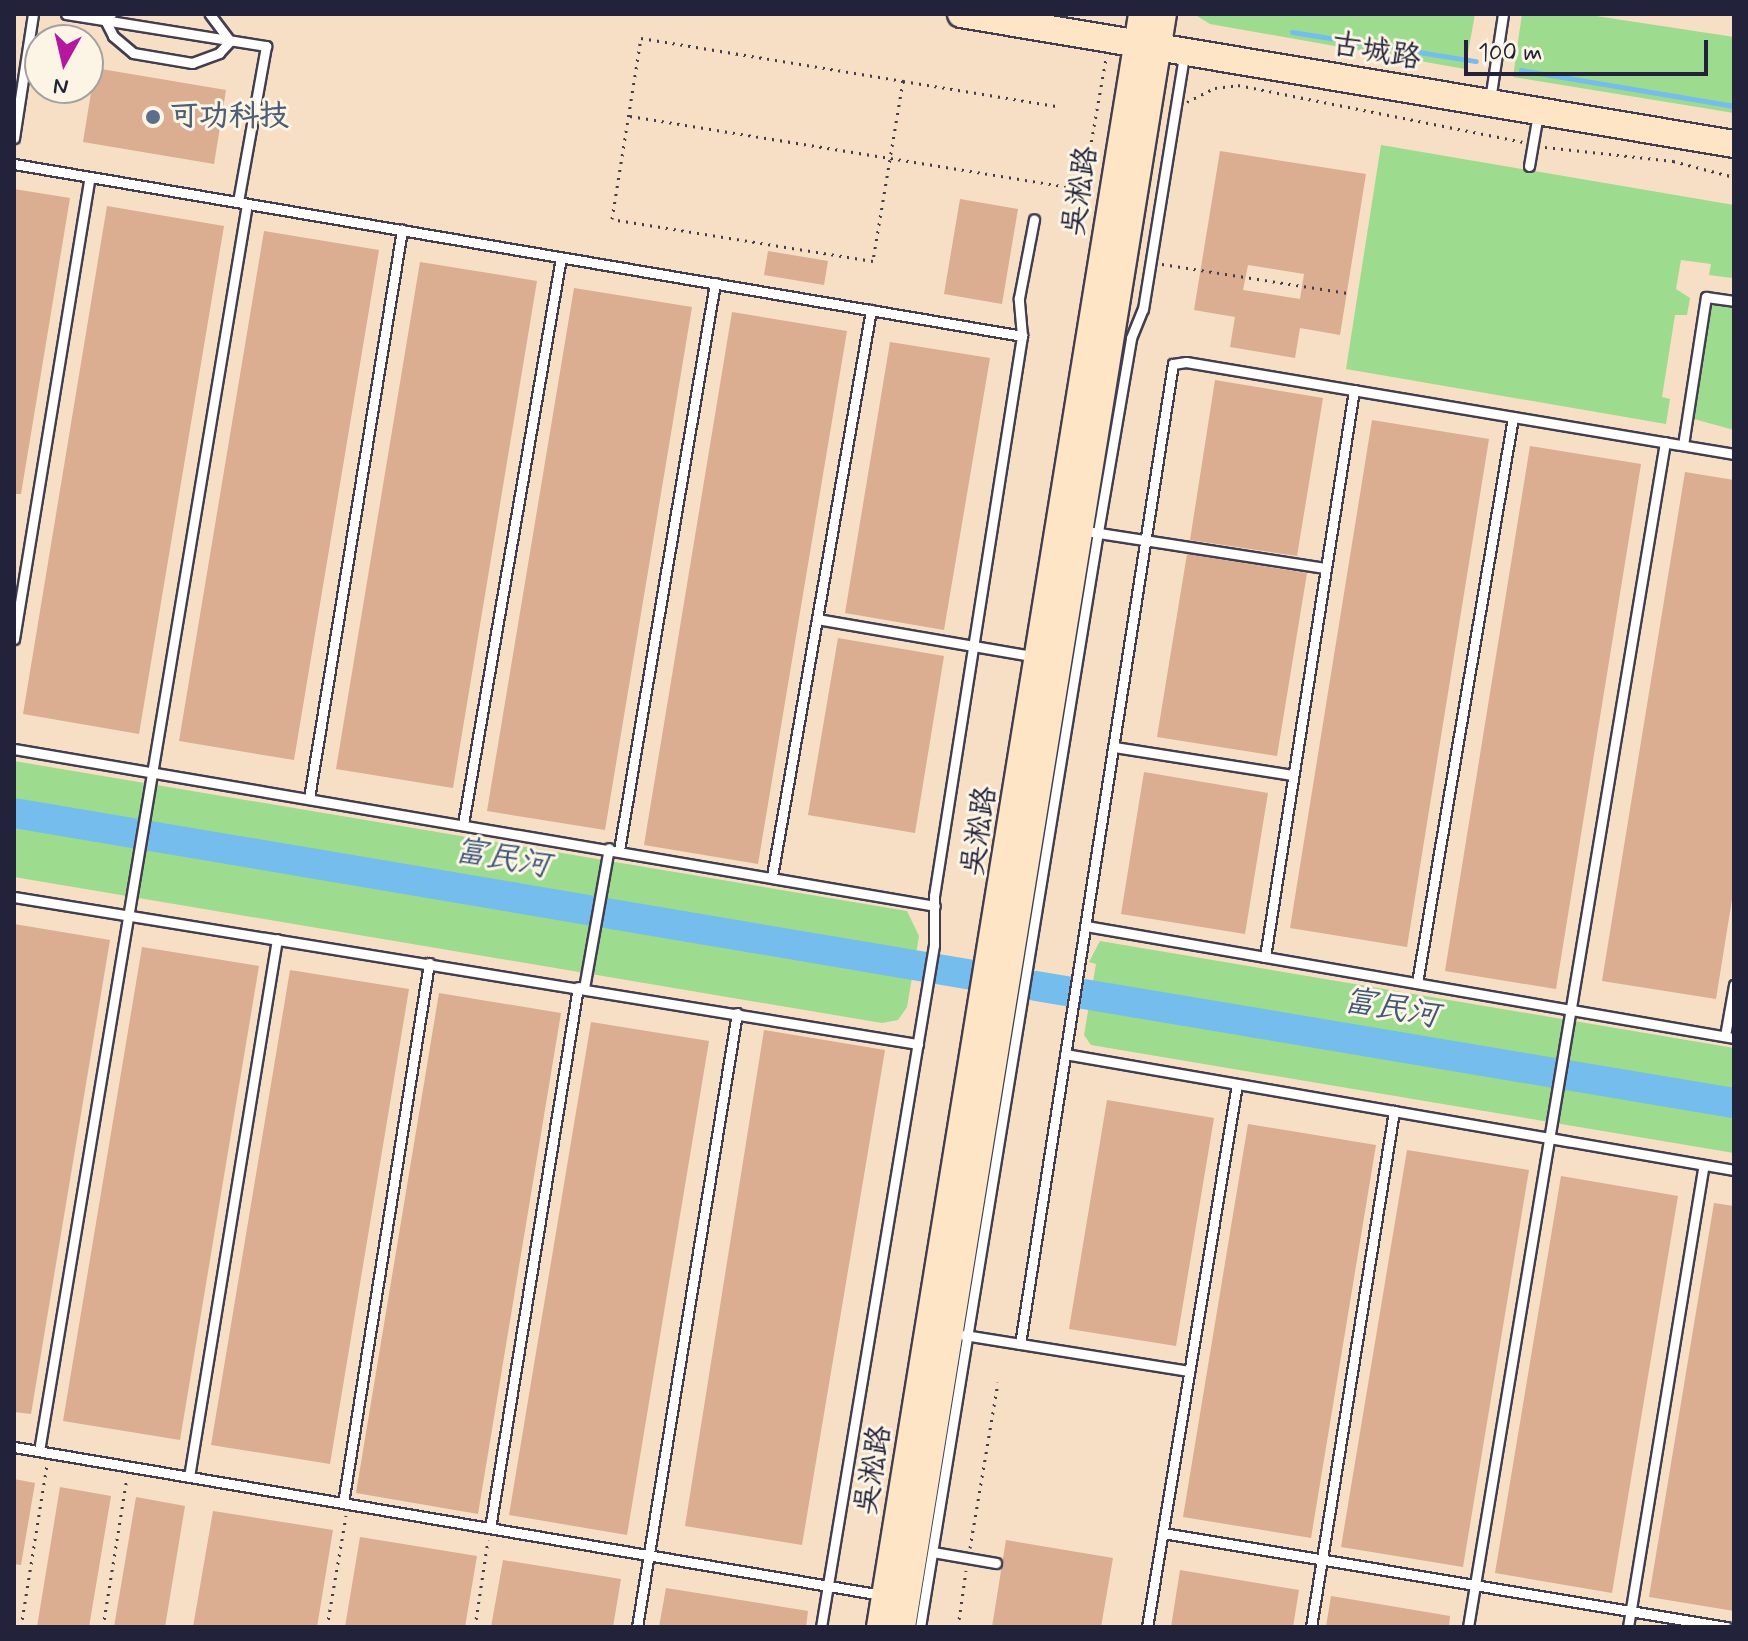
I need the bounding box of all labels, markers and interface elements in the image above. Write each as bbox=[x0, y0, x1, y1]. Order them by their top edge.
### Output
north arrow bbox=[24, 24, 104, 104]
scale bar bbox=[1468, 24, 1712, 74]
street label: 古城路 bbox=[1329, 26, 1423, 78]
text: 100 m bbox=[1478, 38, 1542, 69]
text: N bbox=[52, 71, 70, 101]
place label: 可功科技 bbox=[169, 99, 289, 135]
marker: 可功科技 bbox=[144, 108, 162, 126]
street label: 吴淞路 bbox=[1056, 144, 1106, 238]
street label: 吴淞路 bbox=[955, 784, 1005, 878]
water label: 富民河 bbox=[451, 832, 553, 886]
water label: 富民河 bbox=[1340, 982, 1442, 1036]
street label: 吴淞路 bbox=[848, 1423, 900, 1517]

